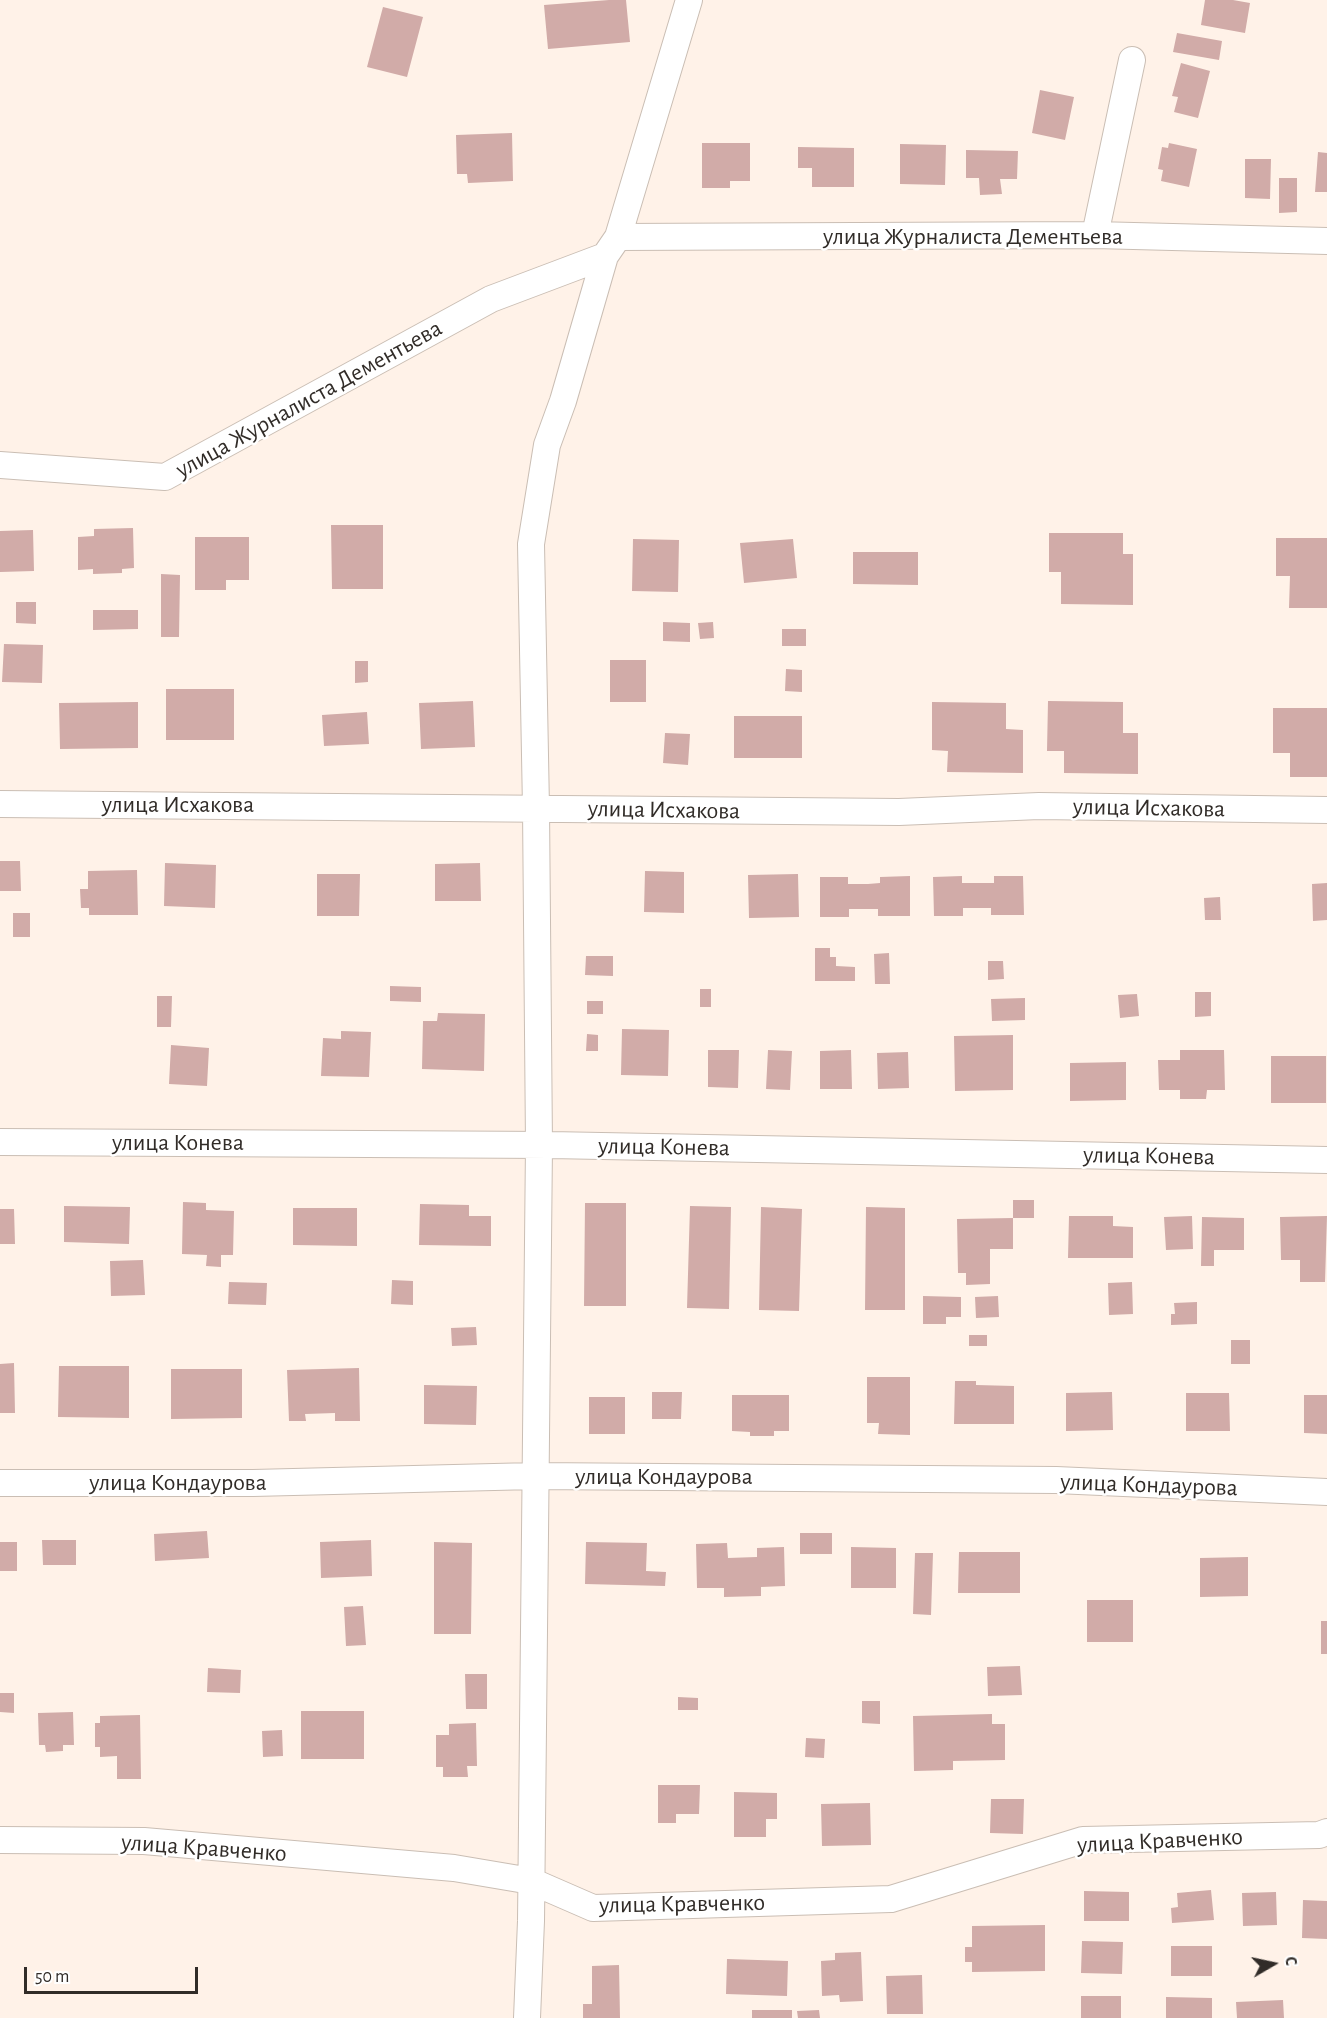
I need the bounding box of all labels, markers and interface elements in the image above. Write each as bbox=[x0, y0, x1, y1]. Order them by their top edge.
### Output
street label: улица Журналиста Дементьева bbox=[823, 223, 1123, 251]
street label: улица Журналиста Дементьева bbox=[171, 314, 447, 484]
street label: улица Исхакова bbox=[102, 791, 254, 819]
street label: улица Исхакова bbox=[1073, 792, 1225, 824]
street label: улица Исхакова bbox=[588, 794, 740, 826]
street label: улица Конева bbox=[112, 1129, 244, 1157]
street label: улица Конева bbox=[598, 1131, 730, 1163]
street label: улица Конева bbox=[1083, 1140, 1215, 1172]
street label: улица Кондаурова bbox=[575, 1463, 753, 1491]
street label: улица Кондаурова bbox=[1060, 1468, 1238, 1502]
street label: улица Кондаурова bbox=[89, 1469, 267, 1497]
street label: улица Кравченко bbox=[1076, 1822, 1244, 1860]
street label: улица Кравченко bbox=[120, 1828, 288, 1868]
street label: улица Кравченко bbox=[599, 1888, 765, 1920]
north arrow bbox=[1243, 1934, 1303, 1994]
scale bar bbox=[27, 1955, 201, 1993]
text: С bbox=[1282, 1956, 1299, 1967]
text: 50 m bbox=[35, 1968, 69, 1986]

